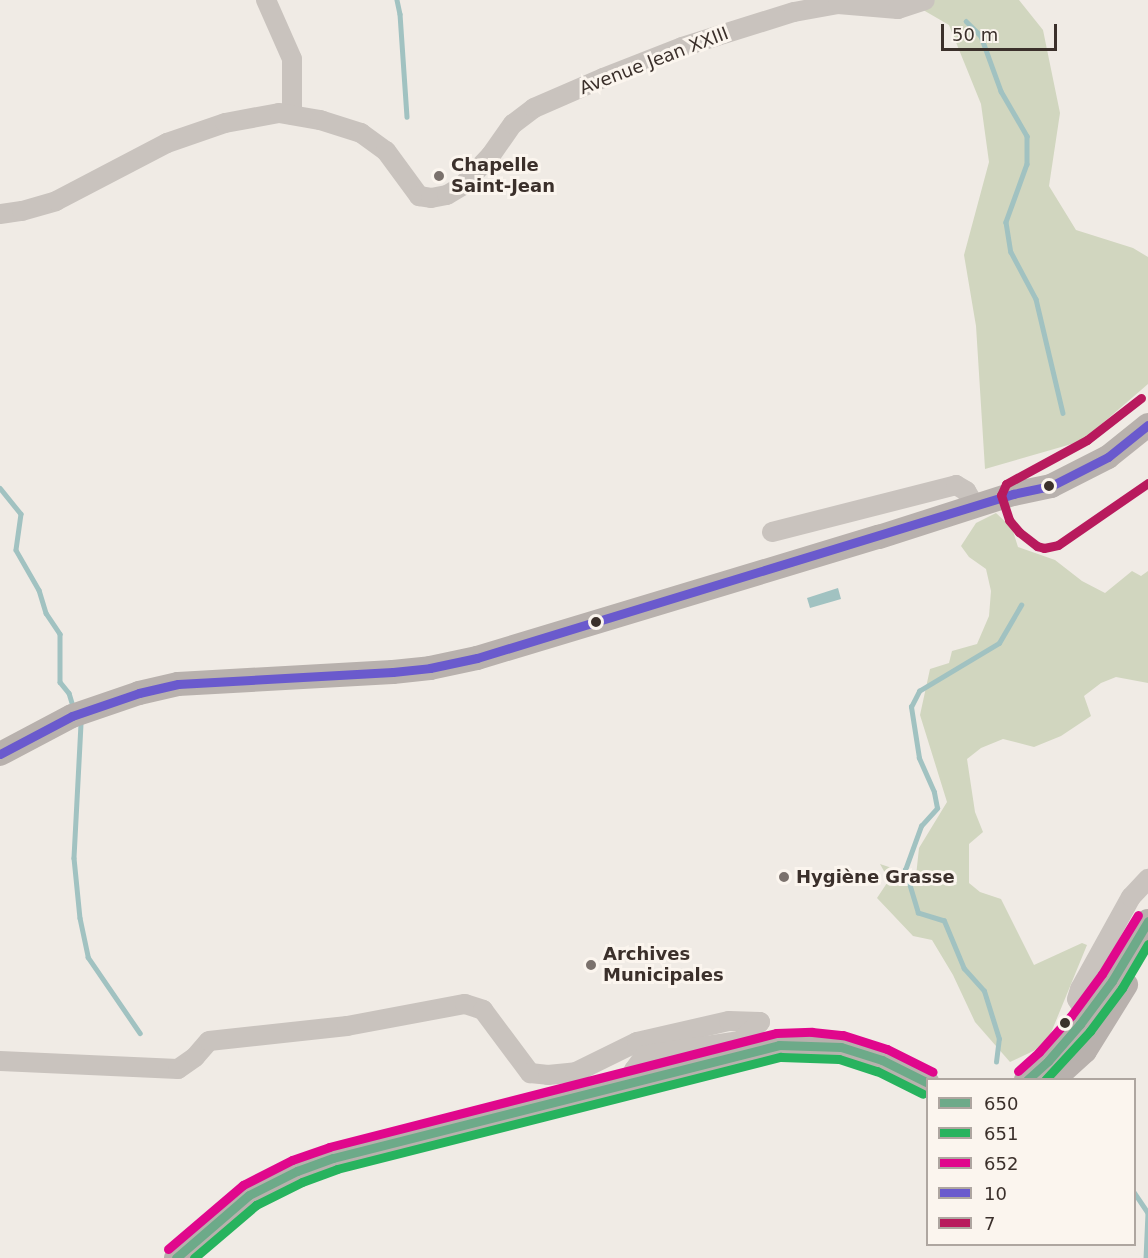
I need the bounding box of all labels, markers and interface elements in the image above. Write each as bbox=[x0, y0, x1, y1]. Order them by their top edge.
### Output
scale bar bbox=[944, 12, 1060, 50]
street label: Avenue Jean XXIII bbox=[577, 23, 731, 99]
text: 50 m bbox=[952, 24, 998, 45]
place label: Chapelle Saint-Jean bbox=[451, 155, 555, 198]
marker: Chapelle Saint-Jean bbox=[432, 169, 446, 183]
unlabelled marker bbox=[1043, 480, 1055, 492]
unlabelled marker bbox=[590, 616, 602, 628]
place label: Hygiène Grasse bbox=[796, 866, 955, 888]
marker: Hygiène Grasse bbox=[777, 870, 791, 884]
place label: Archives Municipales bbox=[603, 944, 724, 986]
marker: Archives Municipales bbox=[584, 958, 598, 972]
unlabelled marker bbox=[1059, 1017, 1071, 1029]
legend bbox=[926, 1078, 1136, 1246]
text: 650 bbox=[984, 1093, 1018, 1114]
text: 651 bbox=[984, 1123, 1018, 1144]
text: 652 bbox=[984, 1153, 1018, 1174]
text: 10 bbox=[984, 1183, 1007, 1204]
text: 7 bbox=[984, 1213, 995, 1234]

